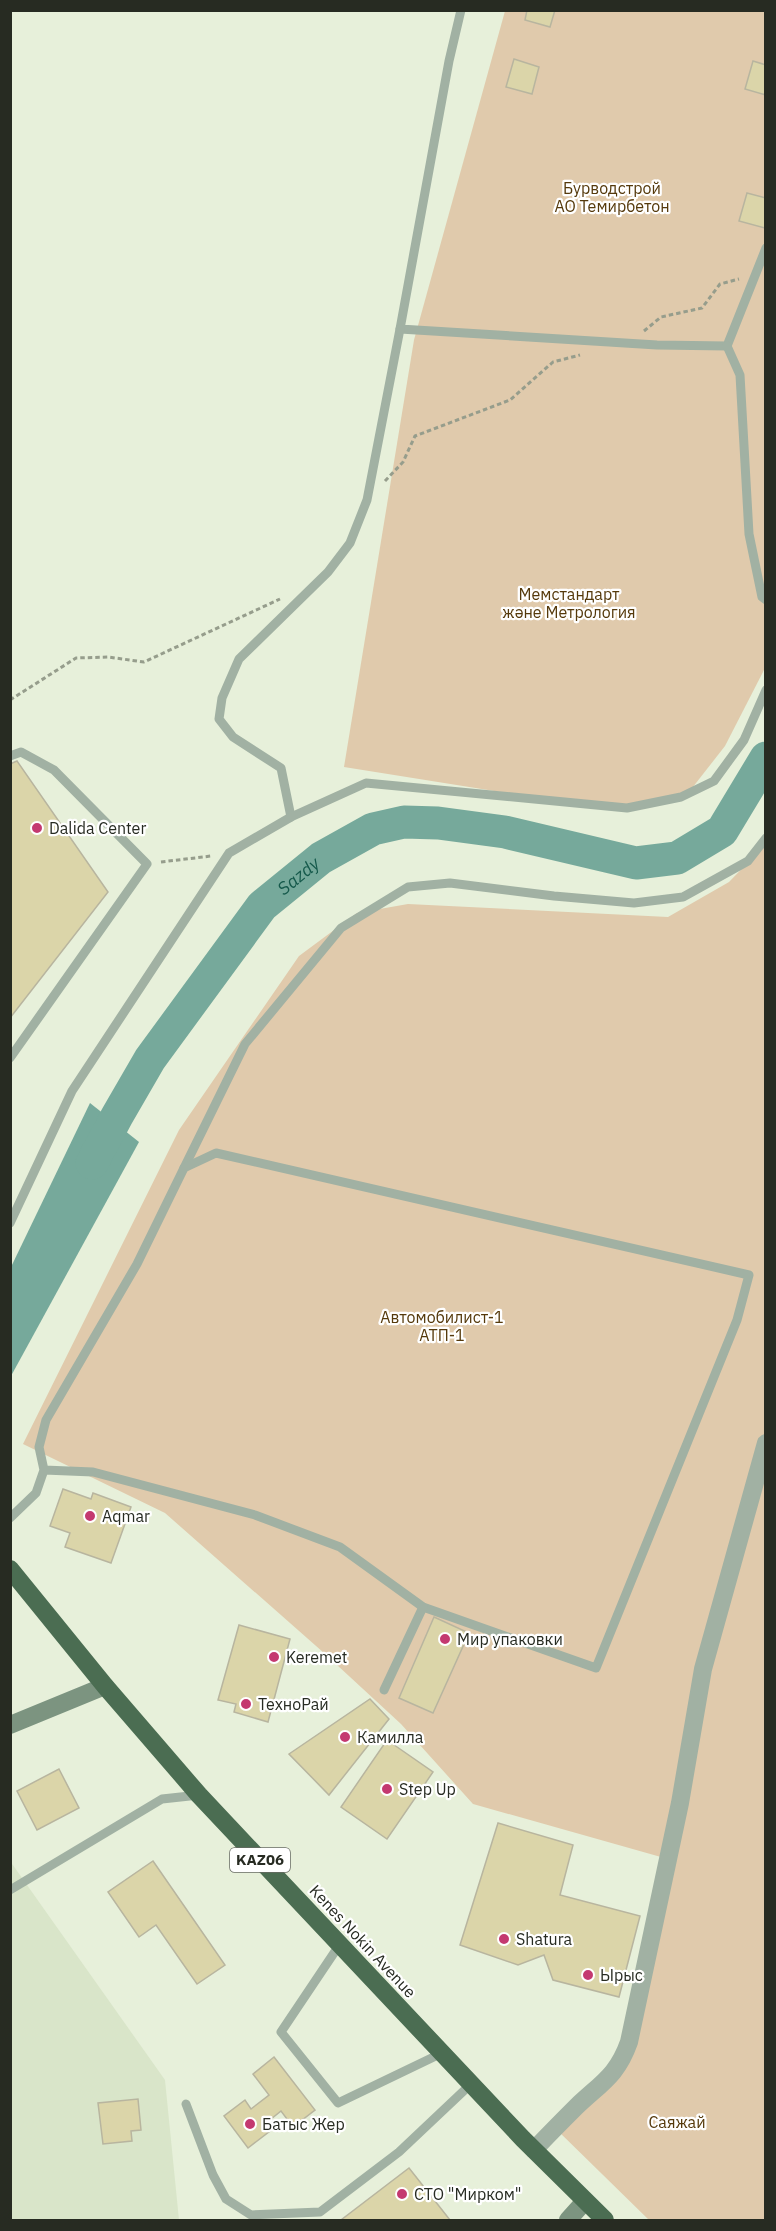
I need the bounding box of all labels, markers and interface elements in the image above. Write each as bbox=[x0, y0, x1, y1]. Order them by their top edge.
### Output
park label: Бурводстрой АО Темирбетон bbox=[554, 178, 670, 216]
park label: Мемстандарт және Метрология bbox=[502, 584, 636, 622]
place label: Dalida Center bbox=[49, 818, 146, 838]
marker: Dalida Center bbox=[30, 821, 44, 835]
water label: Sazdy bbox=[272, 851, 325, 900]
park label: Автомобилист-1 АТП-1 bbox=[380, 1307, 504, 1345]
place label: Aqmar bbox=[102, 1506, 150, 1526]
marker: Aqmar bbox=[83, 1509, 97, 1523]
place label: Мир упаковки bbox=[457, 1629, 563, 1649]
marker: Мир упаковки bbox=[438, 1632, 452, 1646]
place label: Keremet bbox=[286, 1647, 347, 1667]
marker: Keremet bbox=[267, 1650, 281, 1664]
place label: ТехноРай bbox=[258, 1694, 329, 1714]
marker: ТехноРай bbox=[239, 1697, 253, 1711]
place label: Камилла bbox=[357, 1727, 424, 1747]
marker: Камилла bbox=[338, 1730, 352, 1744]
place label: Step Up bbox=[399, 1779, 456, 1799]
marker: Step Up bbox=[380, 1782, 394, 1796]
road number: KАZ06 bbox=[230, 1848, 290, 1872]
street label: Kenes Nokin Avenue bbox=[306, 1880, 421, 2002]
place label: Shatura bbox=[516, 1929, 572, 1949]
marker: Shatura bbox=[497, 1932, 511, 1946]
place label: Ырыс bbox=[600, 1965, 643, 1985]
marker: Ырыс bbox=[581, 1968, 595, 1982]
park label: Саяжай bbox=[648, 2112, 706, 2132]
place label: Батыс Жер bbox=[262, 2114, 345, 2134]
marker: Батыс Жер bbox=[243, 2117, 257, 2131]
place label: СТО "Мирком" bbox=[414, 2184, 522, 2204]
marker: СТО "Мирком" bbox=[395, 2187, 409, 2201]

